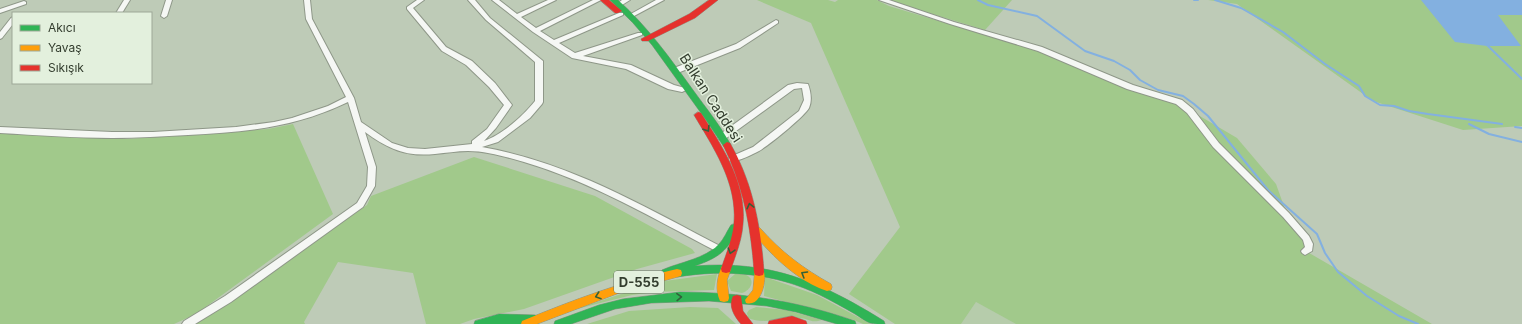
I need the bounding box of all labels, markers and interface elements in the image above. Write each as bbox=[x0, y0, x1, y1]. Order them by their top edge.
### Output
legend bbox=[12, 12, 152, 84]
text: Akıcı bbox=[48, 20, 76, 35]
text: Yavaş bbox=[48, 40, 82, 55]
street label: Balkan Caddesi bbox=[676, 50, 746, 145]
text: Sıkışık bbox=[48, 60, 84, 75]
one-way arrow bbox=[702, 125, 710, 132]
one-way arrow bbox=[747, 203, 755, 209]
one-way arrow bbox=[727, 248, 736, 255]
road number: D-555 bbox=[614, 271, 664, 293]
one-way arrow bbox=[801, 272, 808, 279]
one-way arrow bbox=[594, 291, 601, 300]
one-way arrow bbox=[676, 293, 682, 301]

